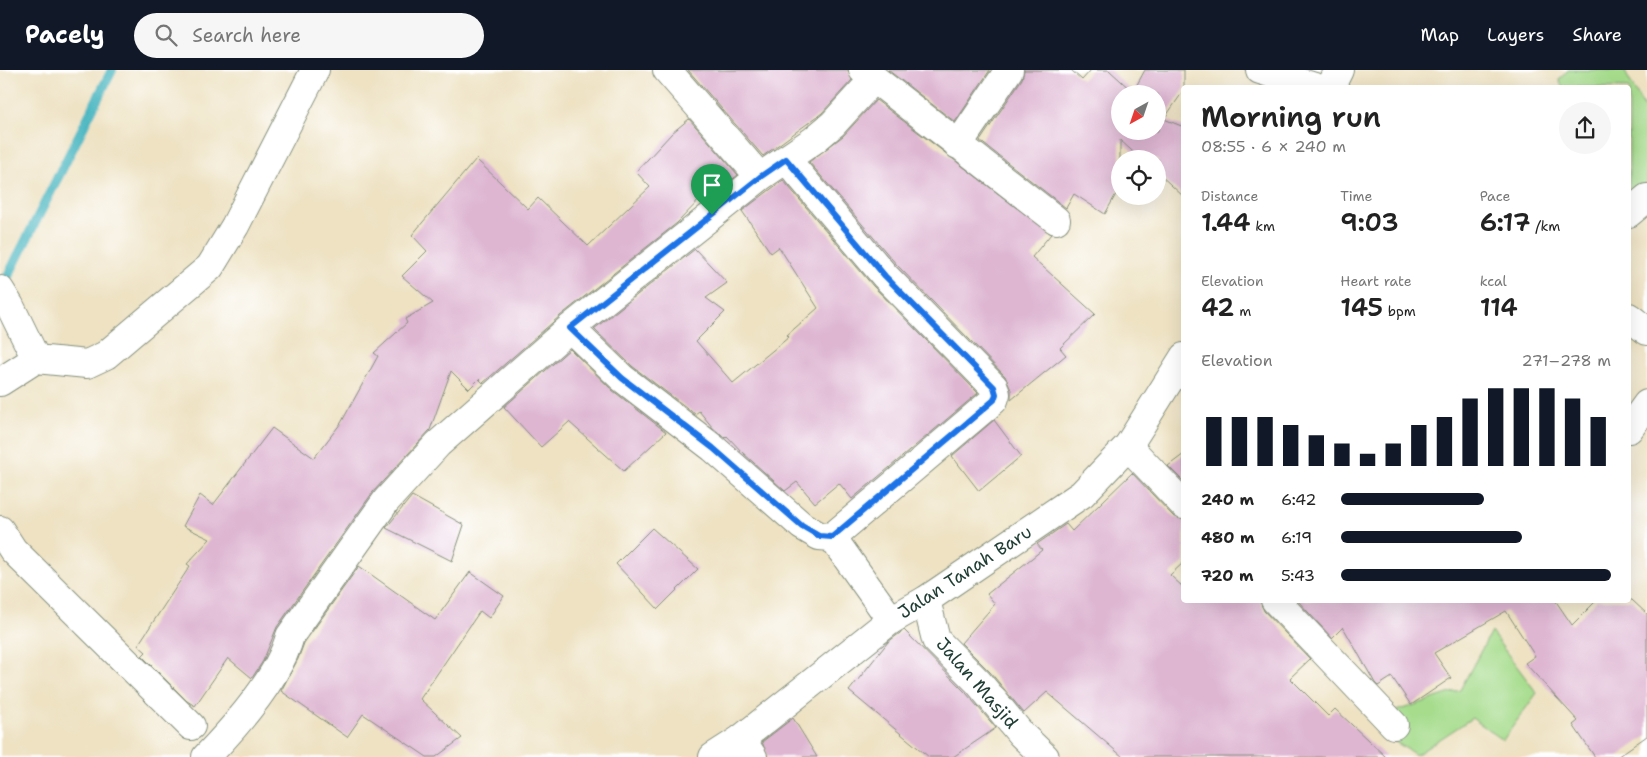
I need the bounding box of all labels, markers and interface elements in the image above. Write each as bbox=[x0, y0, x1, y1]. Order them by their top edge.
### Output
search box bbox=[134, 13, 484, 58]
text: Pacely bbox=[25, 19, 104, 51]
icon: search bbox=[152, 21, 180, 49]
text: Search here bbox=[192, 23, 301, 48]
text: Map bbox=[1421, 23, 1459, 47]
text: Layers bbox=[1487, 23, 1544, 47]
text: Share bbox=[1572, 23, 1622, 47]
north arrow bbox=[1111, 85, 1166, 140]
map controls bbox=[1111, 85, 1166, 205]
text: Morning run bbox=[1201, 98, 1381, 136]
button: share bbox=[1559, 102, 1611, 154]
text: 08:55 · 6 × 240 m bbox=[1201, 136, 1346, 157]
button: locate bbox=[1111, 150, 1166, 205]
pin bbox=[691, 164, 733, 215]
icon: arrive bbox=[698, 171, 726, 199]
text: Distance bbox=[1201, 187, 1258, 205]
text: Time bbox=[1340, 187, 1372, 205]
text: Pace bbox=[1480, 187, 1510, 205]
text: 1.44 bbox=[1201, 205, 1250, 239]
text: 9:03 bbox=[1340, 205, 1399, 239]
text: 6:17 bbox=[1480, 205, 1531, 239]
text: km bbox=[1250, 217, 1275, 235]
text: /km bbox=[1531, 217, 1560, 235]
text: Elevation bbox=[1201, 272, 1264, 290]
text: Heart rate bbox=[1340, 272, 1412, 290]
text: kcal bbox=[1480, 272, 1507, 290]
text: 42 bbox=[1201, 290, 1235, 324]
text: 145 bbox=[1340, 290, 1383, 324]
text: 114 bbox=[1480, 290, 1518, 324]
text: m bbox=[1235, 302, 1251, 320]
text: bpm bbox=[1383, 302, 1416, 320]
text: Elevation bbox=[1201, 350, 1273, 371]
text: 271–278 m bbox=[1522, 350, 1611, 371]
text: 240 m bbox=[1201, 489, 1254, 510]
text: 6:42 bbox=[1281, 489, 1316, 510]
street label: Jalan Tanah Baru bbox=[894, 520, 1036, 624]
text: 480 m bbox=[1201, 527, 1255, 548]
text: 6:19 bbox=[1281, 527, 1312, 548]
text: 720 m bbox=[1201, 565, 1254, 586]
text: 5:43 bbox=[1281, 565, 1315, 586]
street label: Jalan Masjid bbox=[931, 632, 1023, 734]

